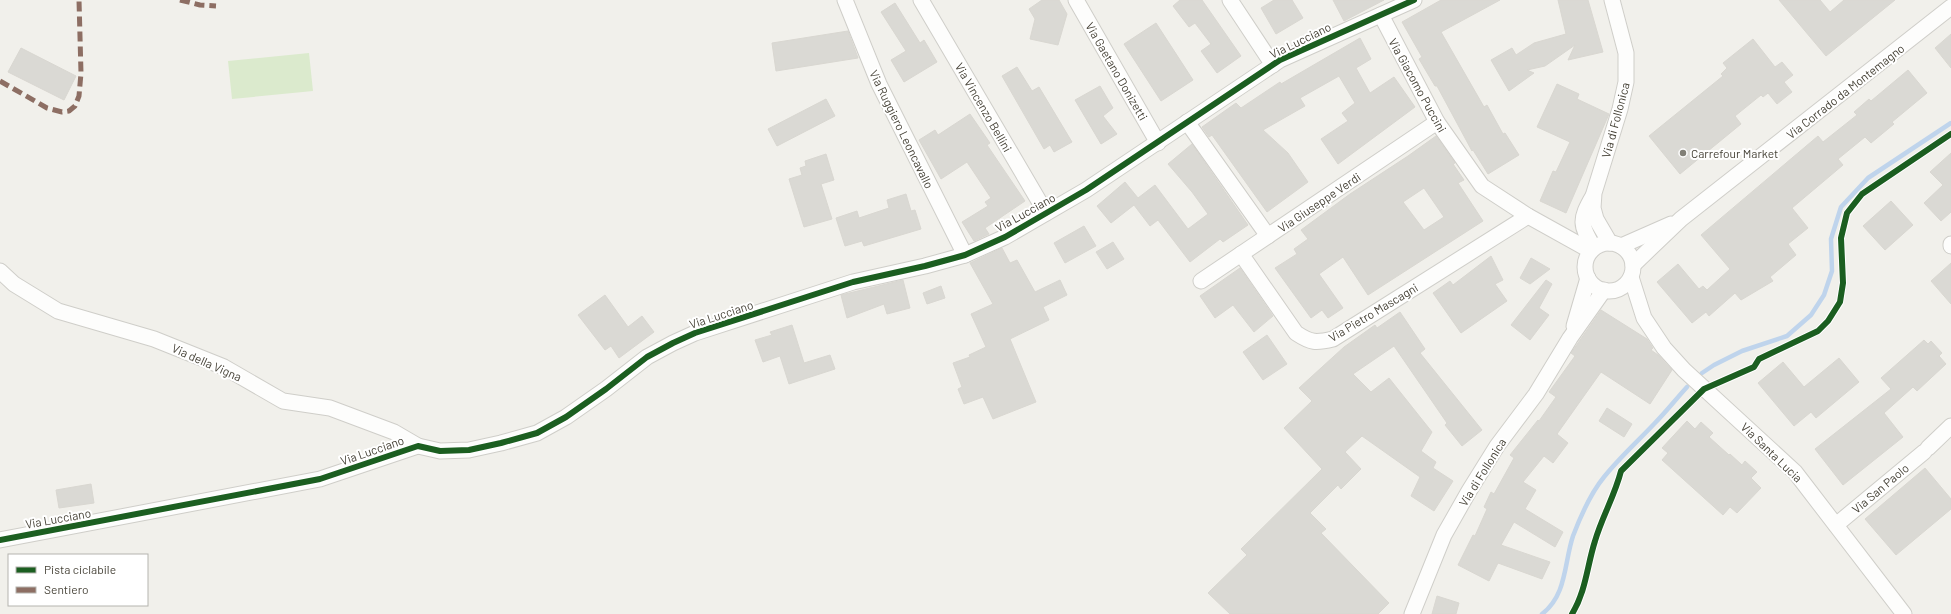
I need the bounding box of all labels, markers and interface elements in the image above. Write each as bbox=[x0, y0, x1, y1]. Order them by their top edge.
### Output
street label: Via Gaetano Donizetti bbox=[1083, 19, 1151, 123]
street label: Via Lucciano bbox=[1267, 19, 1333, 61]
street label: Via Giacomo Puccini bbox=[1386, 36, 1450, 134]
street label: Via Corrado da Montemagno bbox=[1783, 41, 1907, 141]
street label: Via Vincenzo Bellini bbox=[953, 60, 1015, 154]
street label: Via Ruggiero Leoncavallo bbox=[867, 67, 937, 191]
street label: Via di Follonica bbox=[1598, 81, 1632, 159]
place label: Carrefour Market bbox=[1691, 146, 1778, 160]
marker: Carrefour Market bbox=[1678, 148, 1688, 158]
street label: Via Giuseppe Verdi bbox=[1275, 169, 1363, 235]
street label: Via Lucciano bbox=[993, 190, 1057, 234]
street label: Via Pietro Mascagni bbox=[1326, 280, 1420, 344]
street label: Via Lucciano bbox=[687, 297, 755, 331]
street label: Via della Vigna bbox=[170, 340, 244, 384]
street label: Via Santa Lucia bbox=[1738, 419, 1806, 485]
street label: Via Lucciano bbox=[338, 433, 406, 467]
street label: Via di Follonica bbox=[1456, 435, 1508, 509]
street label: Via San Paolo bbox=[1849, 460, 1911, 516]
street label: Via Lucciano bbox=[24, 505, 92, 531]
legend bbox=[8, 554, 148, 606]
text: Pista ciclabile bbox=[44, 562, 116, 576]
text: Sentiero bbox=[44, 582, 89, 596]

